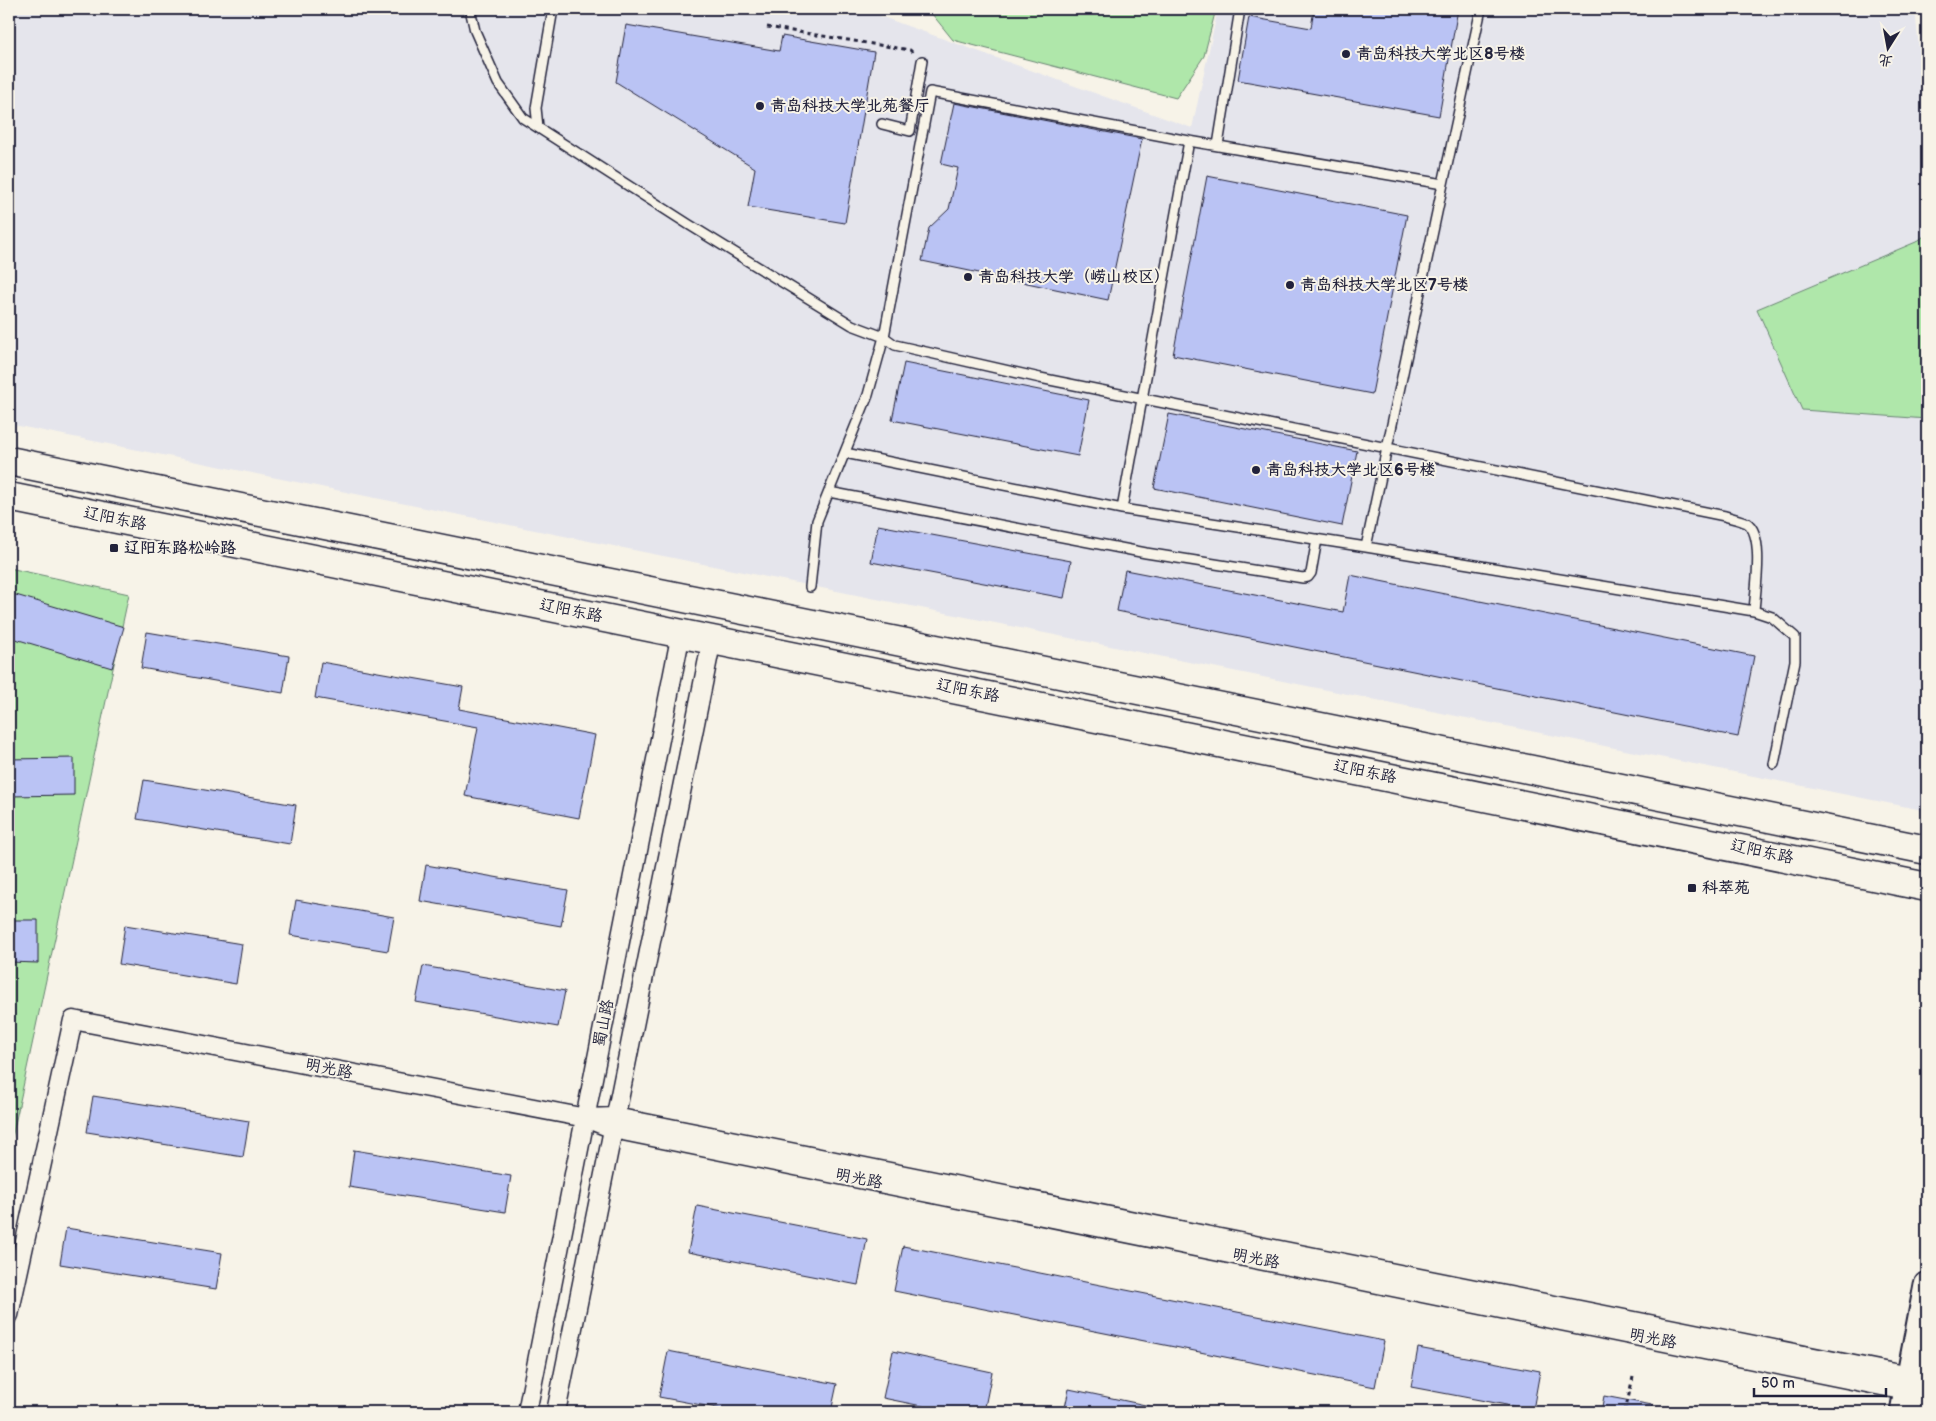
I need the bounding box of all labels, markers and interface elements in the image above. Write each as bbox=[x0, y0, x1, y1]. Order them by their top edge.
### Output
north arrow bbox=[1864, 22, 1914, 72]
place label: 青岛科技大学北区8号楼 bbox=[1356, 45, 1526, 64]
marker: 青岛科技大学北区8号楼 bbox=[1340, 48, 1352, 60]
text: 北 bbox=[1877, 51, 1894, 70]
place label: 青岛科技大学北苑餐厅 bbox=[770, 97, 930, 116]
marker: 青岛科技大学北苑餐厅 bbox=[754, 100, 766, 112]
place label: 青岛科技大学（崂山校区） bbox=[978, 268, 1170, 287]
marker: 青岛科技大学（崂山校区） bbox=[962, 271, 974, 283]
place label: 青岛科技大学北区7号楼 bbox=[1300, 276, 1469, 295]
marker: 青岛科技大学北区7号楼 bbox=[1284, 279, 1296, 291]
place label: 青岛科技大学北区6号楼 bbox=[1266, 461, 1436, 480]
marker: 青岛科技大学北区6号楼 bbox=[1250, 464, 1262, 476]
street label: 辽阳东路 bbox=[82, 504, 148, 534]
place label: 辽阳东路松岭路 bbox=[124, 539, 236, 558]
marker: 辽阳东路松岭路 bbox=[108, 542, 120, 554]
street label: 辽阳东路 bbox=[538, 596, 604, 626]
street label: 辽阳东路 bbox=[935, 676, 1001, 706]
street label: 辽阳东路 bbox=[1332, 757, 1398, 787]
street label: 辽阳东路 bbox=[1729, 836, 1795, 868]
place label: 科萃苑 bbox=[1702, 879, 1750, 898]
marker: 科萃苑 bbox=[1686, 882, 1698, 894]
street label: 蜀山路 bbox=[590, 998, 618, 1048]
street label: 明光路 bbox=[304, 1055, 354, 1083]
street label: 明光路 bbox=[834, 1165, 884, 1193]
street label: 明光路 bbox=[1231, 1245, 1281, 1273]
street label: 明光路 bbox=[1628, 1325, 1678, 1353]
scale bar bbox=[1754, 1366, 1886, 1398]
text: 50 m bbox=[1761, 1374, 1795, 1393]

